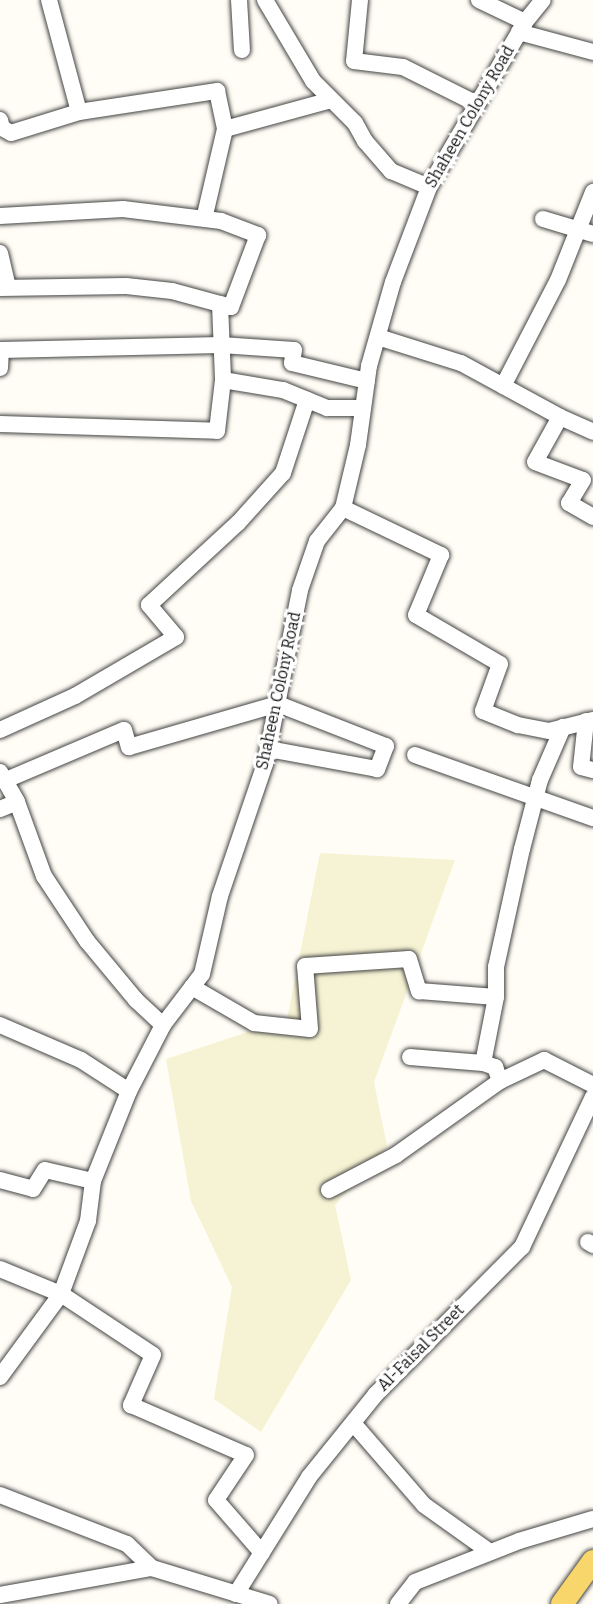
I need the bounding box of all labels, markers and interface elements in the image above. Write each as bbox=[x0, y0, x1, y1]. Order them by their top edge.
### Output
street label: Shaheen Colony Road bbox=[421, 43, 519, 191]
street label: Shaheen Colony Road bbox=[253, 610, 305, 772]
street label: Al-Faisal Street bbox=[374, 1301, 468, 1395]

